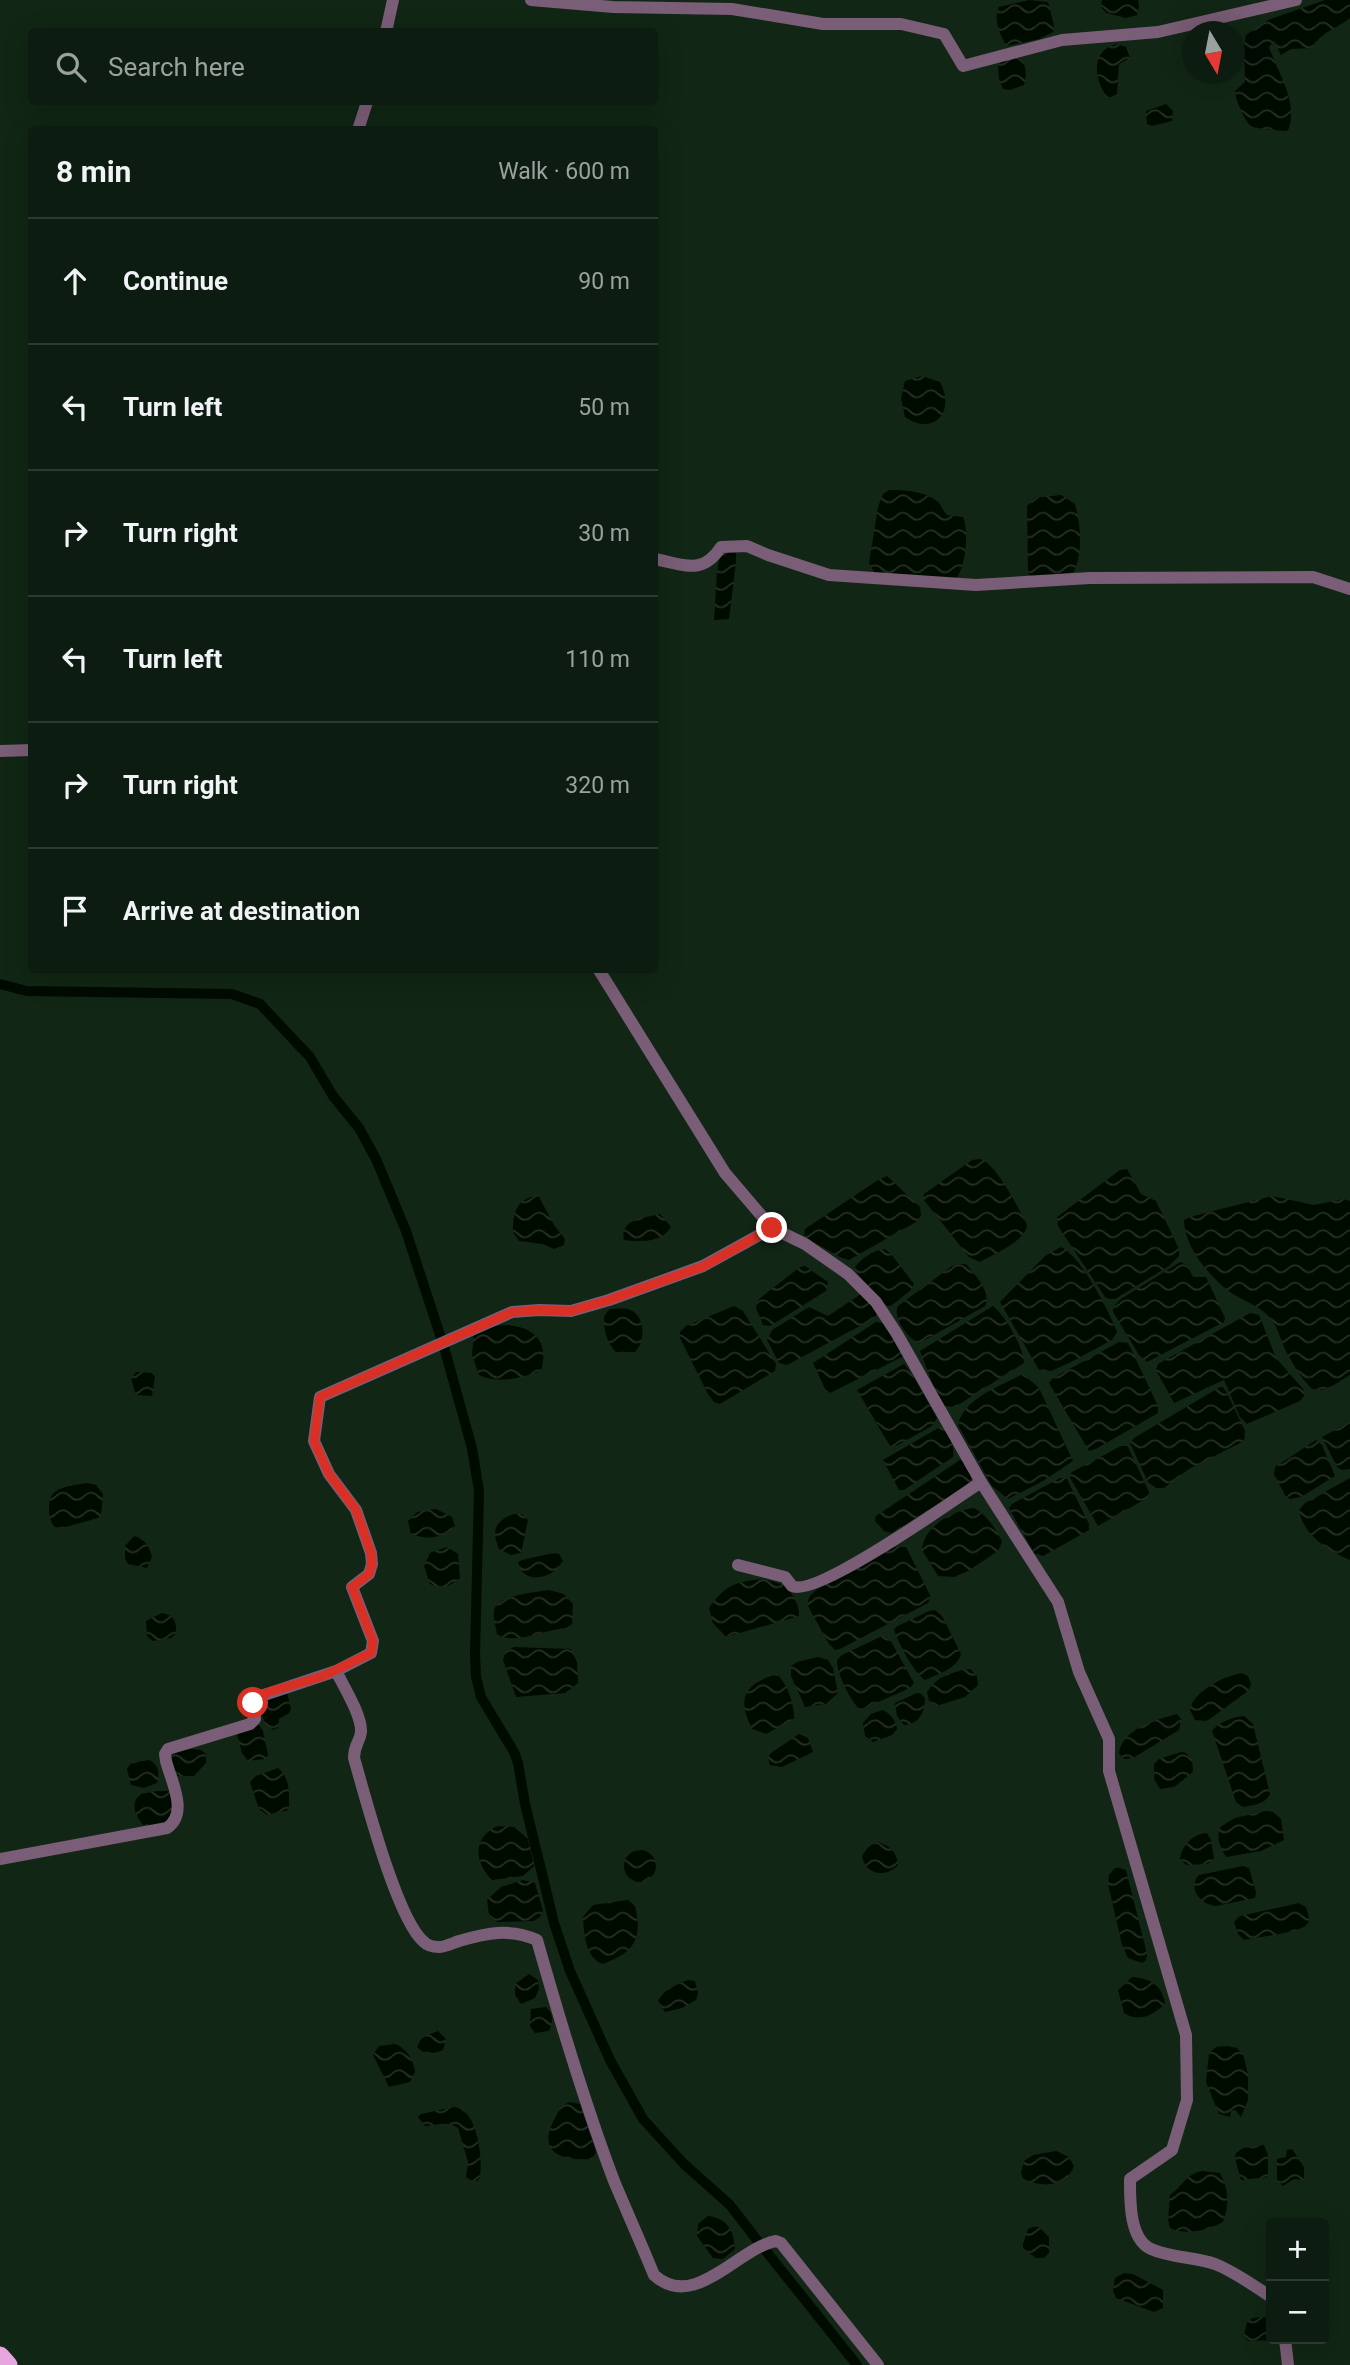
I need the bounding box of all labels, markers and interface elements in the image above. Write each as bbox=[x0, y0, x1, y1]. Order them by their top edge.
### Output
north arrow bbox=[1182, 21, 1245, 84]
search box bbox=[28, 28, 658, 105]
icon: search bbox=[52, 48, 90, 86]
text: Search here bbox=[108, 52, 245, 82]
text: 8 min bbox=[56, 154, 131, 189]
text: Walk · 600 m bbox=[498, 158, 630, 185]
icon: ahead bbox=[56, 262, 94, 300]
text: Continue bbox=[123, 266, 228, 296]
text: 90 m bbox=[578, 268, 630, 295]
icon: left bbox=[56, 388, 94, 426]
text: Turn left bbox=[123, 392, 222, 422]
text: 50 m bbox=[578, 394, 630, 421]
icon: right bbox=[56, 514, 94, 552]
text: Turn right bbox=[123, 518, 238, 548]
text: 30 m bbox=[578, 520, 630, 547]
icon: left bbox=[56, 640, 94, 678]
text: Turn left bbox=[123, 644, 222, 674]
text: 110 m bbox=[565, 646, 630, 673]
icon: right bbox=[56, 766, 94, 804]
text: Turn right bbox=[123, 770, 238, 800]
text: 320 m bbox=[565, 772, 630, 799]
icon: arrive bbox=[56, 892, 94, 930]
text: Arrive at destination bbox=[123, 896, 360, 926]
route end bbox=[756, 1212, 787, 1243]
route start bbox=[237, 1687, 268, 1718]
map controls bbox=[1266, 2218, 1329, 2344]
button: + bbox=[1266, 2218, 1329, 2281]
button: − bbox=[1266, 2281, 1329, 2344]

